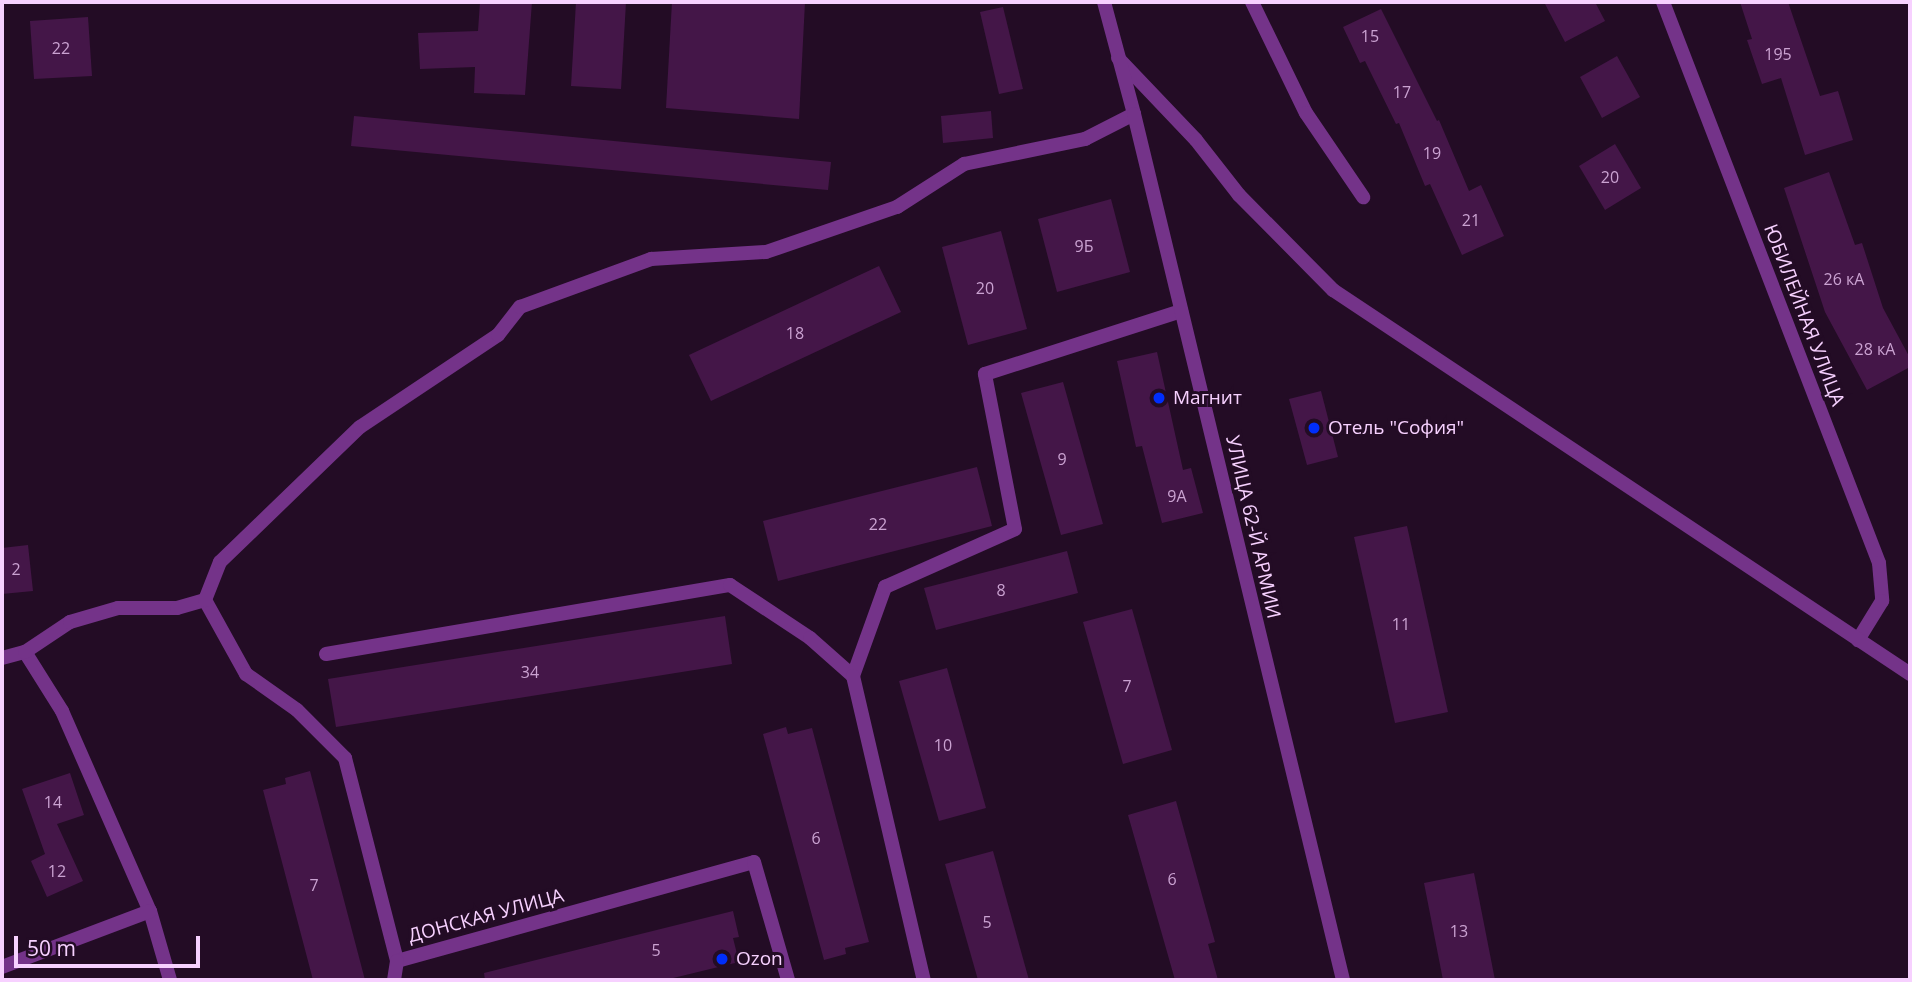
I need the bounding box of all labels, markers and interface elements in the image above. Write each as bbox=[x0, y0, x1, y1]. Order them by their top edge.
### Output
house number: 15 bbox=[1361, 26, 1379, 46]
house number: 22 bbox=[52, 38, 70, 58]
house number: 195 bbox=[1764, 44, 1792, 64]
house number: 17 bbox=[1393, 82, 1411, 102]
house number: 19 bbox=[1423, 143, 1441, 163]
house number: 20 bbox=[1601, 167, 1619, 187]
house number: 21 bbox=[1462, 210, 1480, 230]
street label: ЮБИЛЕЙНАЯ УЛИЦА bbox=[1759, 221, 1849, 409]
house number: 9Б bbox=[1075, 236, 1093, 256]
house number: 26 кА bbox=[1824, 269, 1864, 289]
house number: 20 bbox=[976, 278, 994, 298]
house number: 18 bbox=[786, 323, 804, 343]
house number: 28 кА bbox=[1855, 339, 1895, 359]
place label: Магнит bbox=[1173, 387, 1242, 409]
marker: Магнит bbox=[1151, 390, 1167, 406]
place label: Отель "София" bbox=[1328, 417, 1464, 439]
marker: Отель "София" bbox=[1306, 420, 1322, 436]
street label: УЛИЦА 62-Й АРМИИ bbox=[1221, 433, 1285, 621]
house number: 9 bbox=[1057, 449, 1067, 469]
house number: 9А bbox=[1167, 486, 1187, 506]
house number: 22 bbox=[869, 514, 887, 534]
house number: 2 bbox=[11, 559, 21, 579]
house number: 8 bbox=[996, 580, 1006, 600]
house number: 11 bbox=[1392, 614, 1410, 634]
house number: 34 bbox=[521, 662, 539, 682]
house number: 7 bbox=[1122, 676, 1132, 696]
house number: 10 bbox=[934, 735, 952, 755]
house number: 14 bbox=[44, 792, 62, 812]
house number: 6 bbox=[811, 828, 821, 848]
house number: 12 bbox=[48, 861, 66, 881]
house number: 6 bbox=[1167, 869, 1177, 889]
house number: 7 bbox=[309, 875, 319, 895]
street label: ДОНСКАЯ УЛИЦА bbox=[406, 884, 566, 948]
house number: 5 bbox=[982, 912, 992, 932]
house number: 13 bbox=[1450, 921, 1468, 941]
scale bar bbox=[18, 922, 203, 966]
text: 50 m bbox=[27, 934, 76, 962]
house number: 5 bbox=[651, 940, 661, 960]
place label: Ozon bbox=[736, 948, 783, 970]
marker: Ozon bbox=[714, 951, 730, 967]

